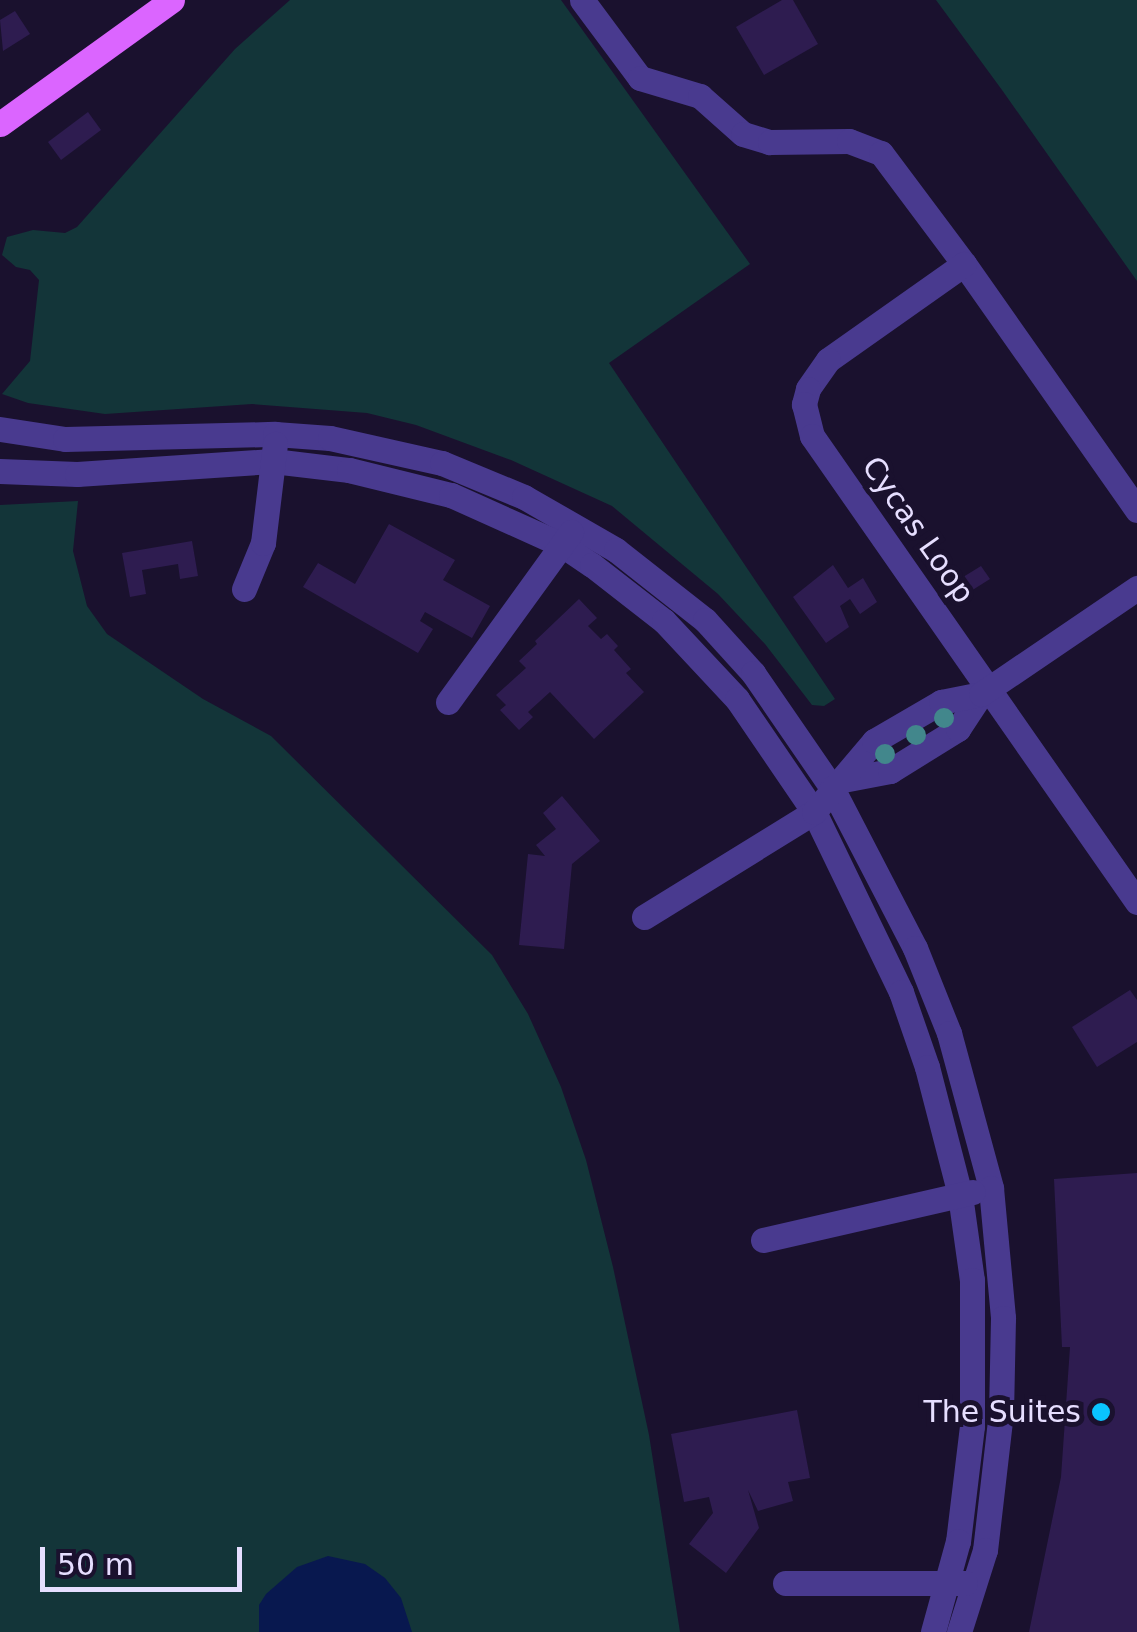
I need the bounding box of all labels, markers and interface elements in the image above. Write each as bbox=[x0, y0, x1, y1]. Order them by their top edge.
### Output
street label: Cycas Loop bbox=[854, 450, 982, 610]
place label: The Suites bbox=[923, 1394, 1081, 1430]
marker: The Suites bbox=[1090, 1401, 1112, 1423]
scale bar bbox=[45, 1527, 248, 1589]
text: 50 m bbox=[57, 1547, 134, 1582]

